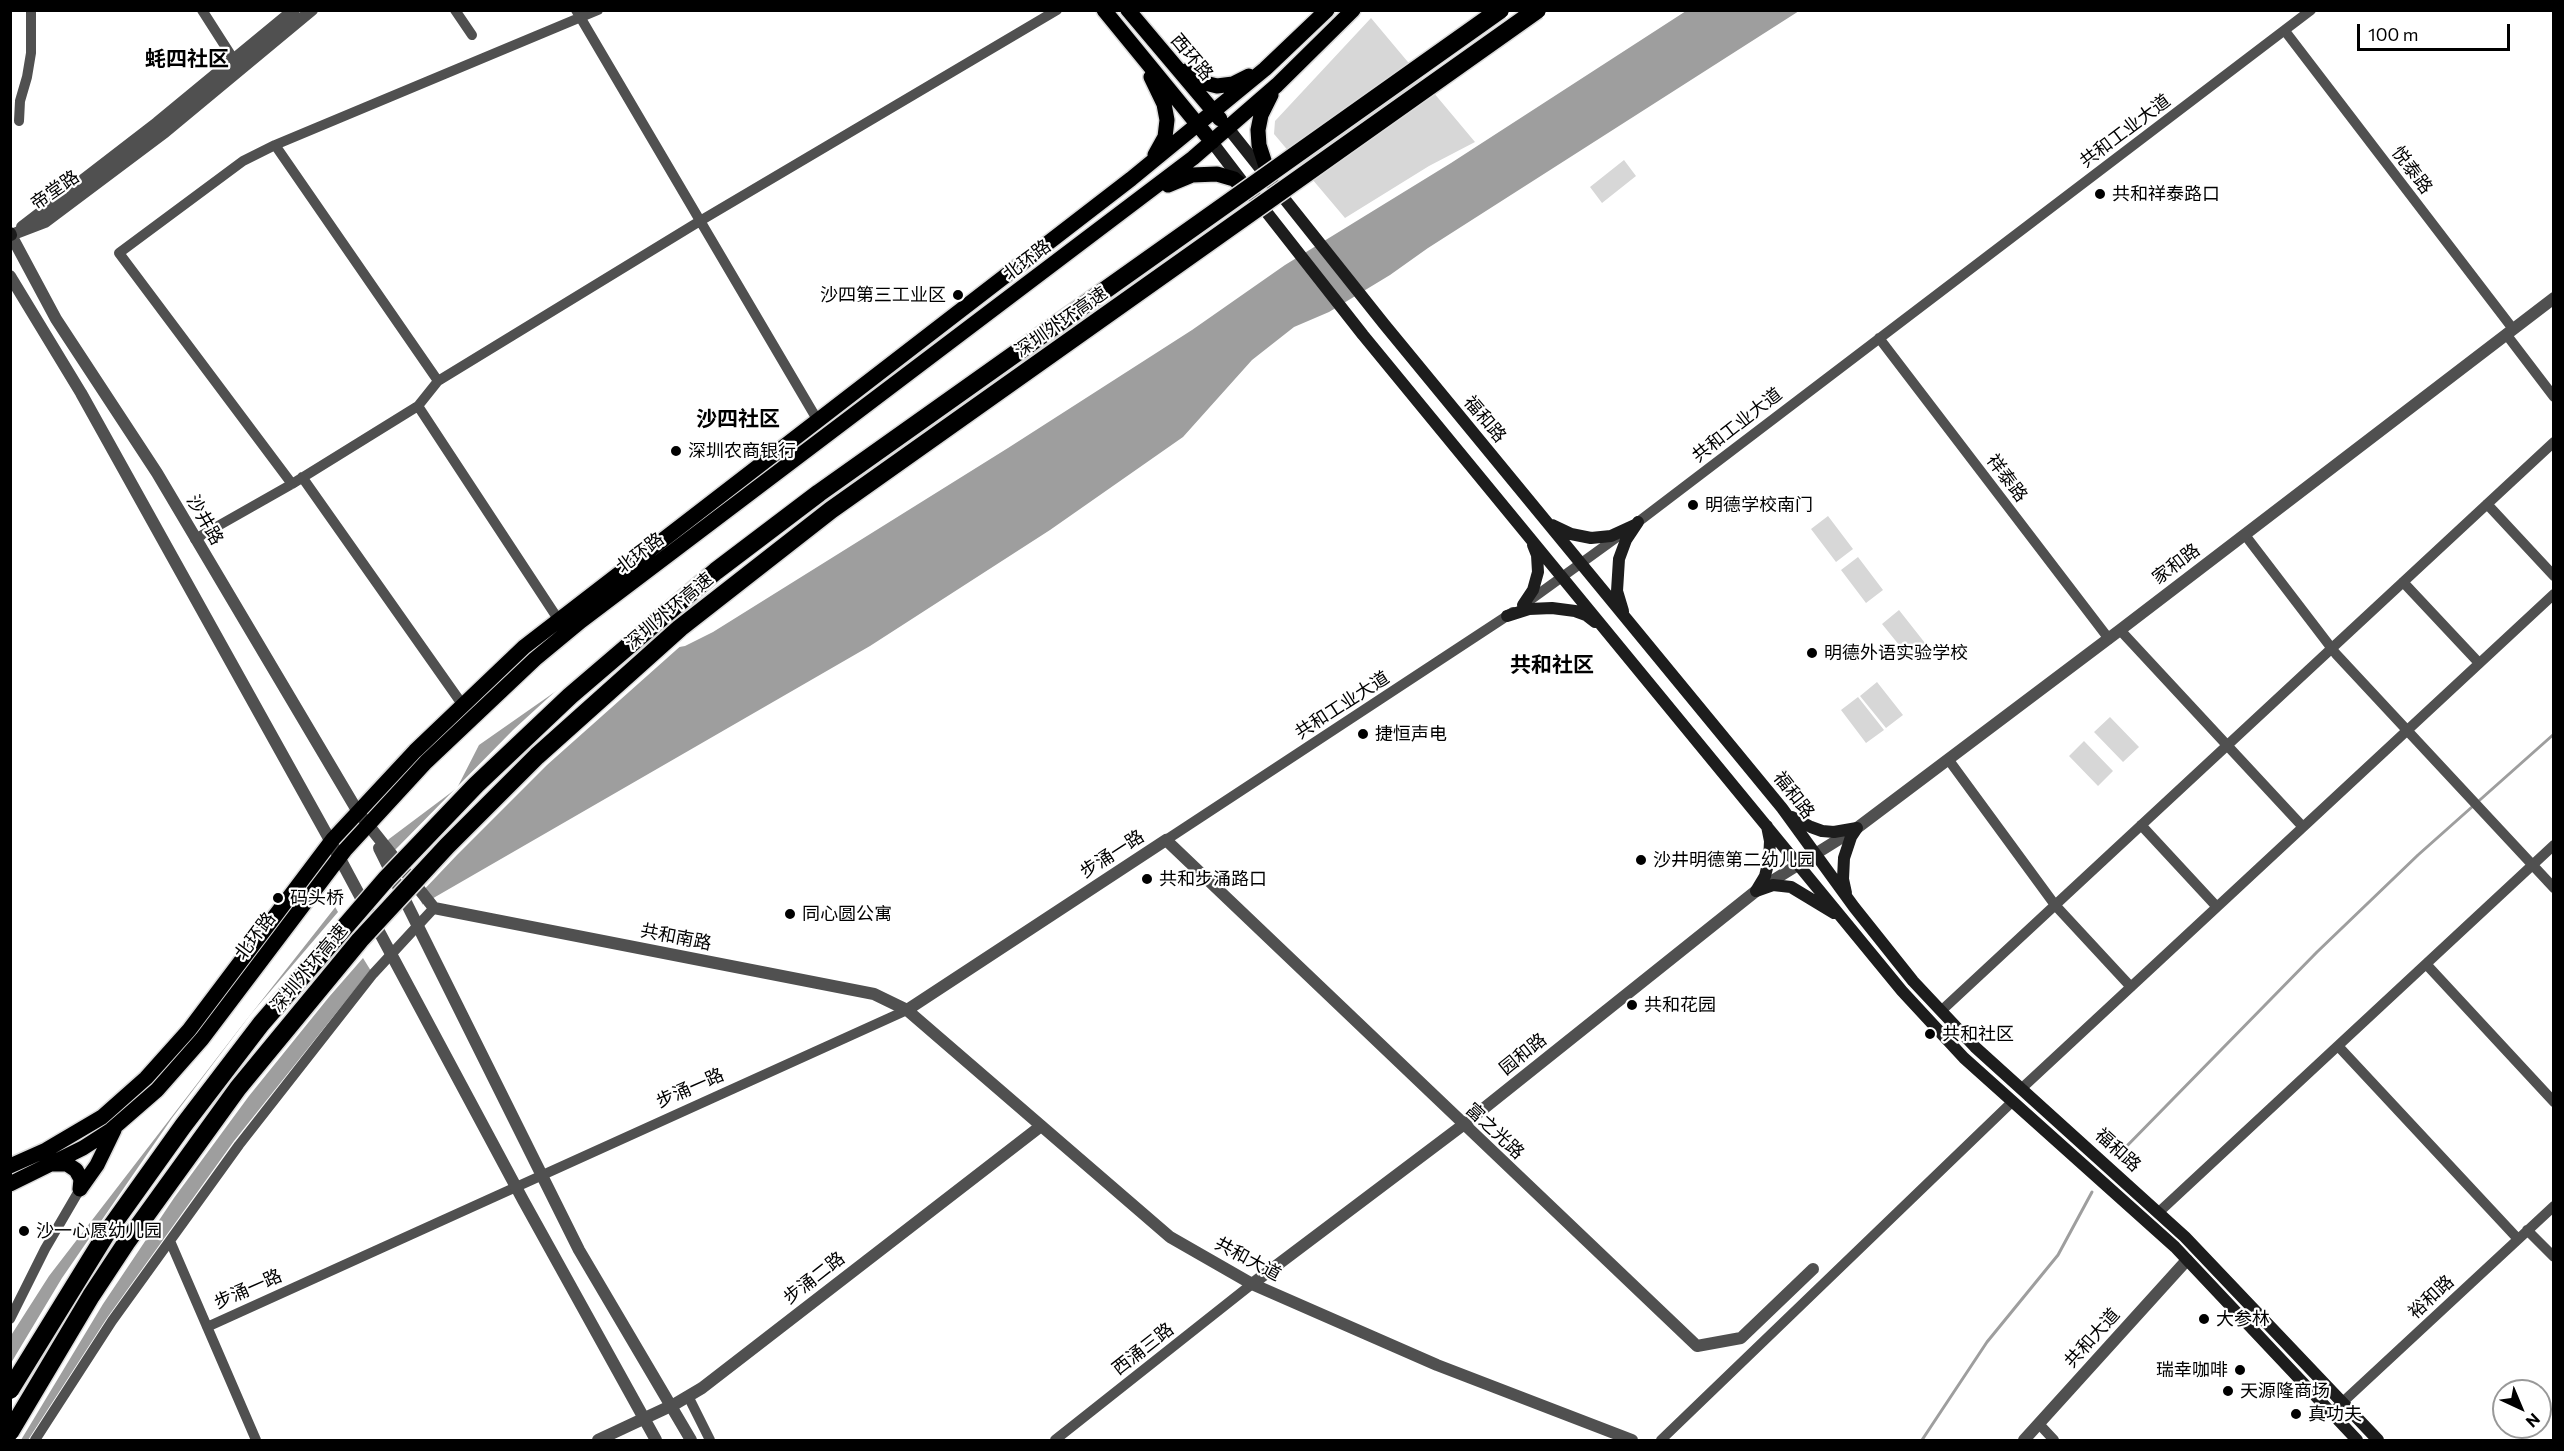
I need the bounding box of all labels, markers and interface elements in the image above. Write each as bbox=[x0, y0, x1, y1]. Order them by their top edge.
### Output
scale bar bbox=[2360, 12, 2513, 50]
text: 100 m bbox=[2368, 23, 2418, 45]
street label: 西环路 bbox=[1166, 29, 1218, 85]
district label: 蚝四社区 bbox=[145, 46, 229, 72]
street label: 共和工业大道 bbox=[2075, 90, 2175, 172]
street label: 悦泰路 bbox=[2387, 142, 2437, 198]
street label: 帝堂路 bbox=[27, 166, 83, 214]
place label: 共和祥泰路口 bbox=[2112, 183, 2220, 205]
marker: 共和祥泰路口 bbox=[2093, 187, 2107, 201]
street label: 北环路 bbox=[999, 235, 1055, 285]
street label: 深圳外环高速 bbox=[1011, 282, 1111, 362]
place label: 沙四第三工业区 bbox=[820, 284, 946, 306]
marker: 沙四第三工业区 bbox=[951, 288, 965, 302]
street label: 共和工业大道 bbox=[1688, 383, 1786, 467]
street label: 福和路 bbox=[1459, 391, 1511, 447]
district label: 沙四社区 bbox=[696, 406, 780, 432]
place label: 深圳农商银行 bbox=[688, 440, 796, 462]
marker: 深圳农商银行 bbox=[669, 444, 683, 458]
street label: 祥泰路 bbox=[1982, 450, 2032, 506]
street label: 沙井路 bbox=[182, 491, 228, 549]
place label: 明德学校南门 bbox=[1705, 494, 1813, 516]
marker: 明德学校南门 bbox=[1686, 498, 1700, 512]
street label: 北环路 bbox=[612, 528, 668, 578]
street label: 家和路 bbox=[2148, 539, 2204, 589]
street label: 深圳外环高速 bbox=[621, 568, 717, 654]
place label: 明德外语实验学校 bbox=[1824, 642, 1968, 664]
marker: 明德外语实验学校 bbox=[1805, 646, 1819, 660]
district label: 共和社区 bbox=[1510, 652, 1594, 678]
street label: 共和工业大道 bbox=[1291, 667, 1393, 743]
place label: 捷恒声电 bbox=[1375, 723, 1447, 745]
marker: 捷恒声电 bbox=[1356, 727, 1370, 741]
street label: 福和路 bbox=[1769, 767, 1819, 823]
street label: 步涌一路 bbox=[1076, 825, 1148, 883]
place label: 沙井明德第二幼儿园 bbox=[1653, 849, 1815, 871]
marker: 沙井明德第二幼儿园 bbox=[1634, 853, 1648, 867]
place label: 共和步涌路口 bbox=[1159, 868, 1267, 890]
marker: 共和步涌路口 bbox=[1140, 872, 1154, 886]
place label: 码头桥 bbox=[290, 887, 344, 909]
marker: 码头桥 bbox=[271, 891, 285, 905]
place label: 同心圆公寓 bbox=[802, 903, 892, 925]
marker: 同心圆公寓 bbox=[783, 907, 797, 921]
street label: 北环路 bbox=[230, 908, 280, 964]
street label: 深圳外环高速 bbox=[266, 920, 352, 1016]
street label: 共和南路 bbox=[639, 920, 713, 954]
place label: 共和花园 bbox=[1644, 994, 1716, 1016]
marker: 共和花园 bbox=[1625, 998, 1639, 1012]
place label: 共和社区 bbox=[1942, 1023, 2014, 1045]
marker: 共和社区 bbox=[1923, 1027, 1937, 1041]
street label: 园和路 bbox=[1495, 1029, 1551, 1079]
street label: 步涌一路 bbox=[653, 1063, 727, 1113]
street label: 富之光路 bbox=[1461, 1099, 1529, 1163]
street label: 福和路 bbox=[2091, 1124, 2145, 1176]
place label: 沙一心愿幼儿园 bbox=[36, 1220, 162, 1242]
marker: 沙一心愿幼儿园 bbox=[17, 1224, 31, 1238]
street label: 共和大道 bbox=[1211, 1233, 1285, 1285]
street label: 步涌二路 bbox=[779, 1247, 849, 1309]
street label: 步涌一路 bbox=[211, 1264, 285, 1314]
street label: 裕和路 bbox=[2404, 1271, 2458, 1323]
street label: 共和大道 bbox=[2060, 1304, 2124, 1372]
place label: 大参林 bbox=[2216, 1308, 2270, 1330]
marker: 大参林 bbox=[2197, 1312, 2211, 1326]
street label: 西涌三路 bbox=[1108, 1318, 1178, 1380]
place label: 瑞幸咖啡 bbox=[2156, 1359, 2228, 1381]
marker: 瑞幸咖啡 bbox=[2233, 1363, 2247, 1377]
north arrow bbox=[2492, 1379, 2552, 1439]
place label: 天源隆商场 bbox=[2240, 1380, 2330, 1402]
marker: 天源隆商场 bbox=[2221, 1384, 2235, 1398]
place label: 真功夫 bbox=[2308, 1403, 2362, 1425]
marker: 真功夫 bbox=[2289, 1407, 2303, 1421]
text: N bbox=[2523, 1410, 2544, 1432]

